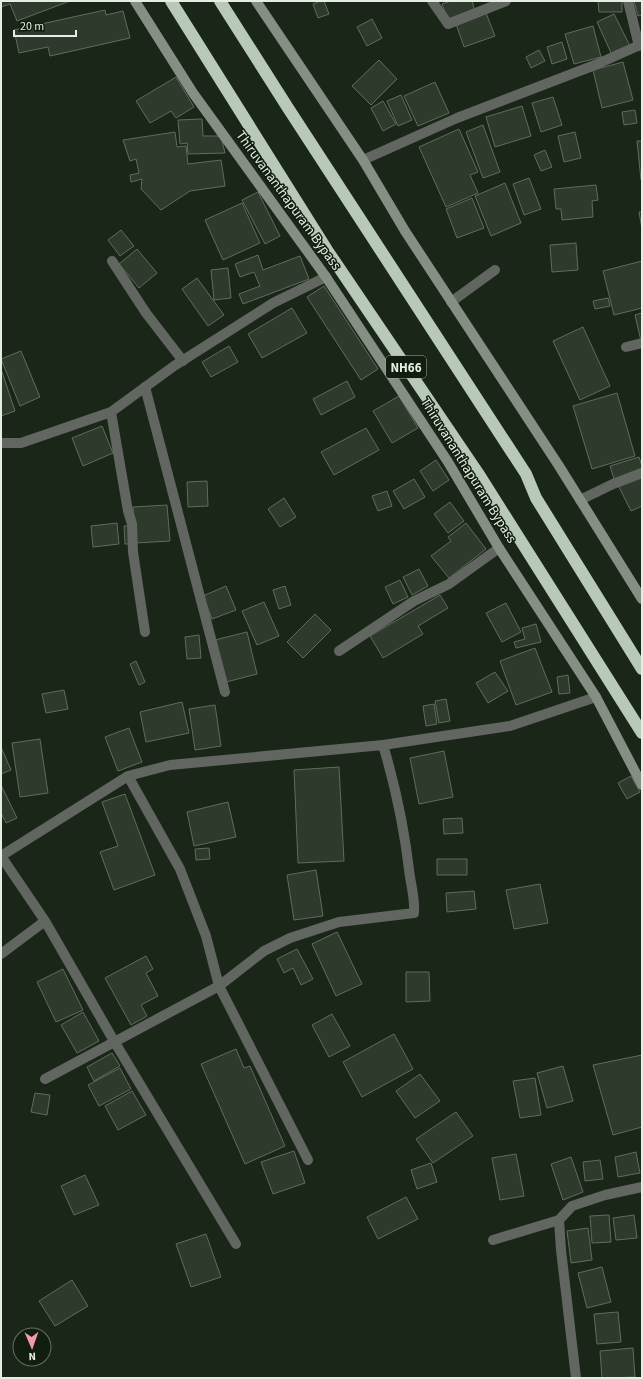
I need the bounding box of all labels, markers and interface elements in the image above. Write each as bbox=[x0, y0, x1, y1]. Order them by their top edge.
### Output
scale bar bbox=[14, 12, 76, 38]
text: 20 m bbox=[20, 18, 44, 35]
street label: Thiruvananthapuram Bypass bbox=[231, 127, 346, 275]
road number: NH66 bbox=[386, 356, 426, 378]
street label: Thiruvananthapuram Bypass bbox=[415, 394, 521, 547]
north arrow bbox=[12, 1327, 52, 1367]
text: N bbox=[28, 1349, 36, 1364]

